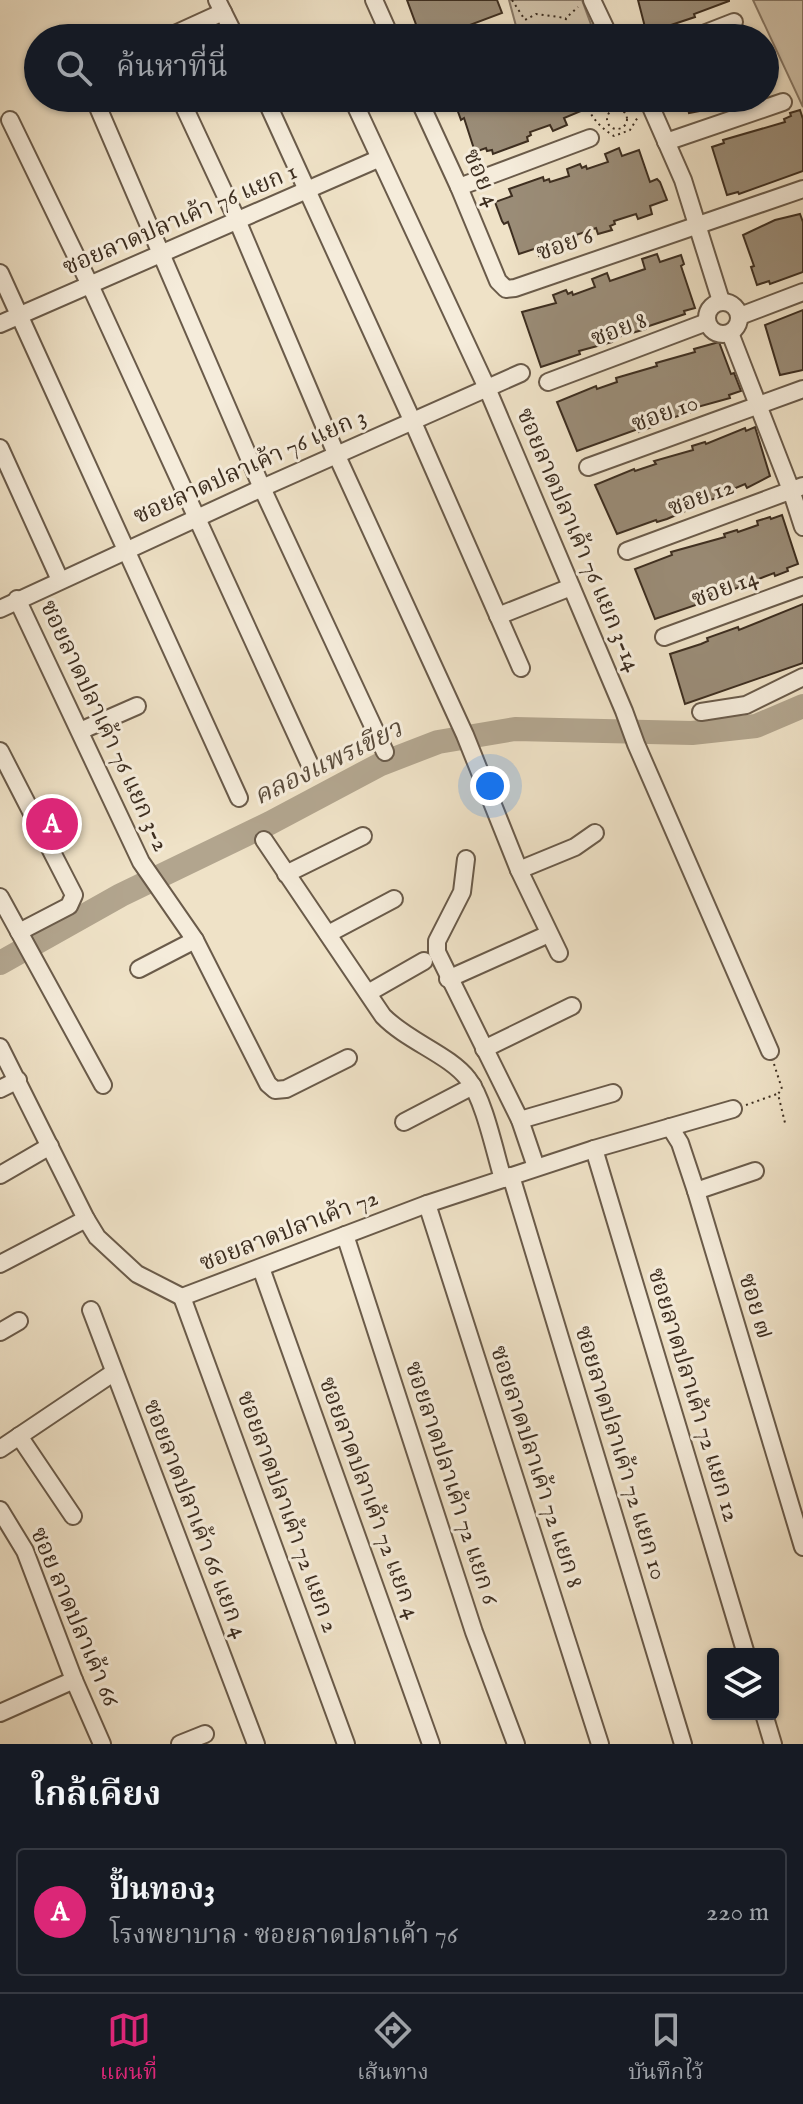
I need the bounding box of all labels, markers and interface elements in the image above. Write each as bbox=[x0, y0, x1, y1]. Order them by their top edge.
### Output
search box bbox=[24, 24, 779, 112]
icon: search bbox=[52, 46, 96, 90]
text: ค้นหาที่นี่ bbox=[116, 49, 228, 87]
street label: ซอย 4 bbox=[455, 144, 507, 212]
street label: ซอยลาดปลาเค้า 76 แยก 1 bbox=[58, 157, 302, 283]
street label: ซอย 6 bbox=[532, 221, 598, 269]
street label: ซอย 8 bbox=[587, 305, 651, 355]
street label: ซอย 10 bbox=[627, 388, 703, 440]
street label: ซอยลาดปลาเค้า 76 แยก 3 bbox=[129, 402, 371, 532]
street label: ซอยลาดปลาเค้า 76 แยก 3-14 bbox=[508, 403, 648, 677]
street label: ซอย 12 bbox=[664, 472, 738, 524]
street label: ซอย 14 bbox=[687, 563, 763, 615]
street label: ซอยลาดปลาเค้า 76 แยก 3-2 bbox=[32, 595, 176, 857]
water label: คลองแพรเขียว bbox=[248, 712, 409, 813]
your location bbox=[470, 766, 510, 806]
pin: A bbox=[26, 794, 78, 854]
street label: ซอยลาดปลาเค้า 72 bbox=[195, 1183, 383, 1279]
street label: ซอยลาดปลาเค้า 72 แยก 12 bbox=[640, 1264, 746, 1526]
street label: ซอย ๗ bbox=[730, 1270, 780, 1342]
street label: ซอยลาดปลาเค้า 72 แยก 10 bbox=[567, 1322, 673, 1584]
street label: ซอยลาดปลาเค้า 72 แยก 8 bbox=[482, 1342, 590, 1592]
street label: ซอยลาดปลาเค้า 72 แยก 6 bbox=[397, 1357, 505, 1609]
street label: ซอยลาดปลาเค้า 72 แยก 4 bbox=[311, 1373, 427, 1624]
street label: ซอยลาดปลาเค้า 72 แยก 2 bbox=[229, 1387, 345, 1637]
street label: ซอยลาดปลาเค้า 66 แยก 4 bbox=[135, 1395, 255, 1643]
street label: ซอย ลาดปลาเค้า 66 bbox=[22, 1523, 126, 1712]
map controls bbox=[707, 1648, 779, 1720]
button: layers bbox=[707, 1648, 779, 1720]
text: ใกล้เคียง bbox=[32, 1774, 161, 1817]
text: ปั้นทอง3 bbox=[110, 1872, 215, 1910]
text: A bbox=[51, 1896, 69, 1929]
text: 220 m bbox=[706, 1896, 769, 1929]
text: โรงพยาบาล · ซอยลาดปลาเค้า 76 bbox=[110, 1919, 458, 1952]
tab: แผนที่ bbox=[100, 2008, 157, 2091]
tab: เส้นทาง bbox=[357, 2008, 429, 2091]
tab: บันทึกไว้ bbox=[628, 2008, 703, 2091]

